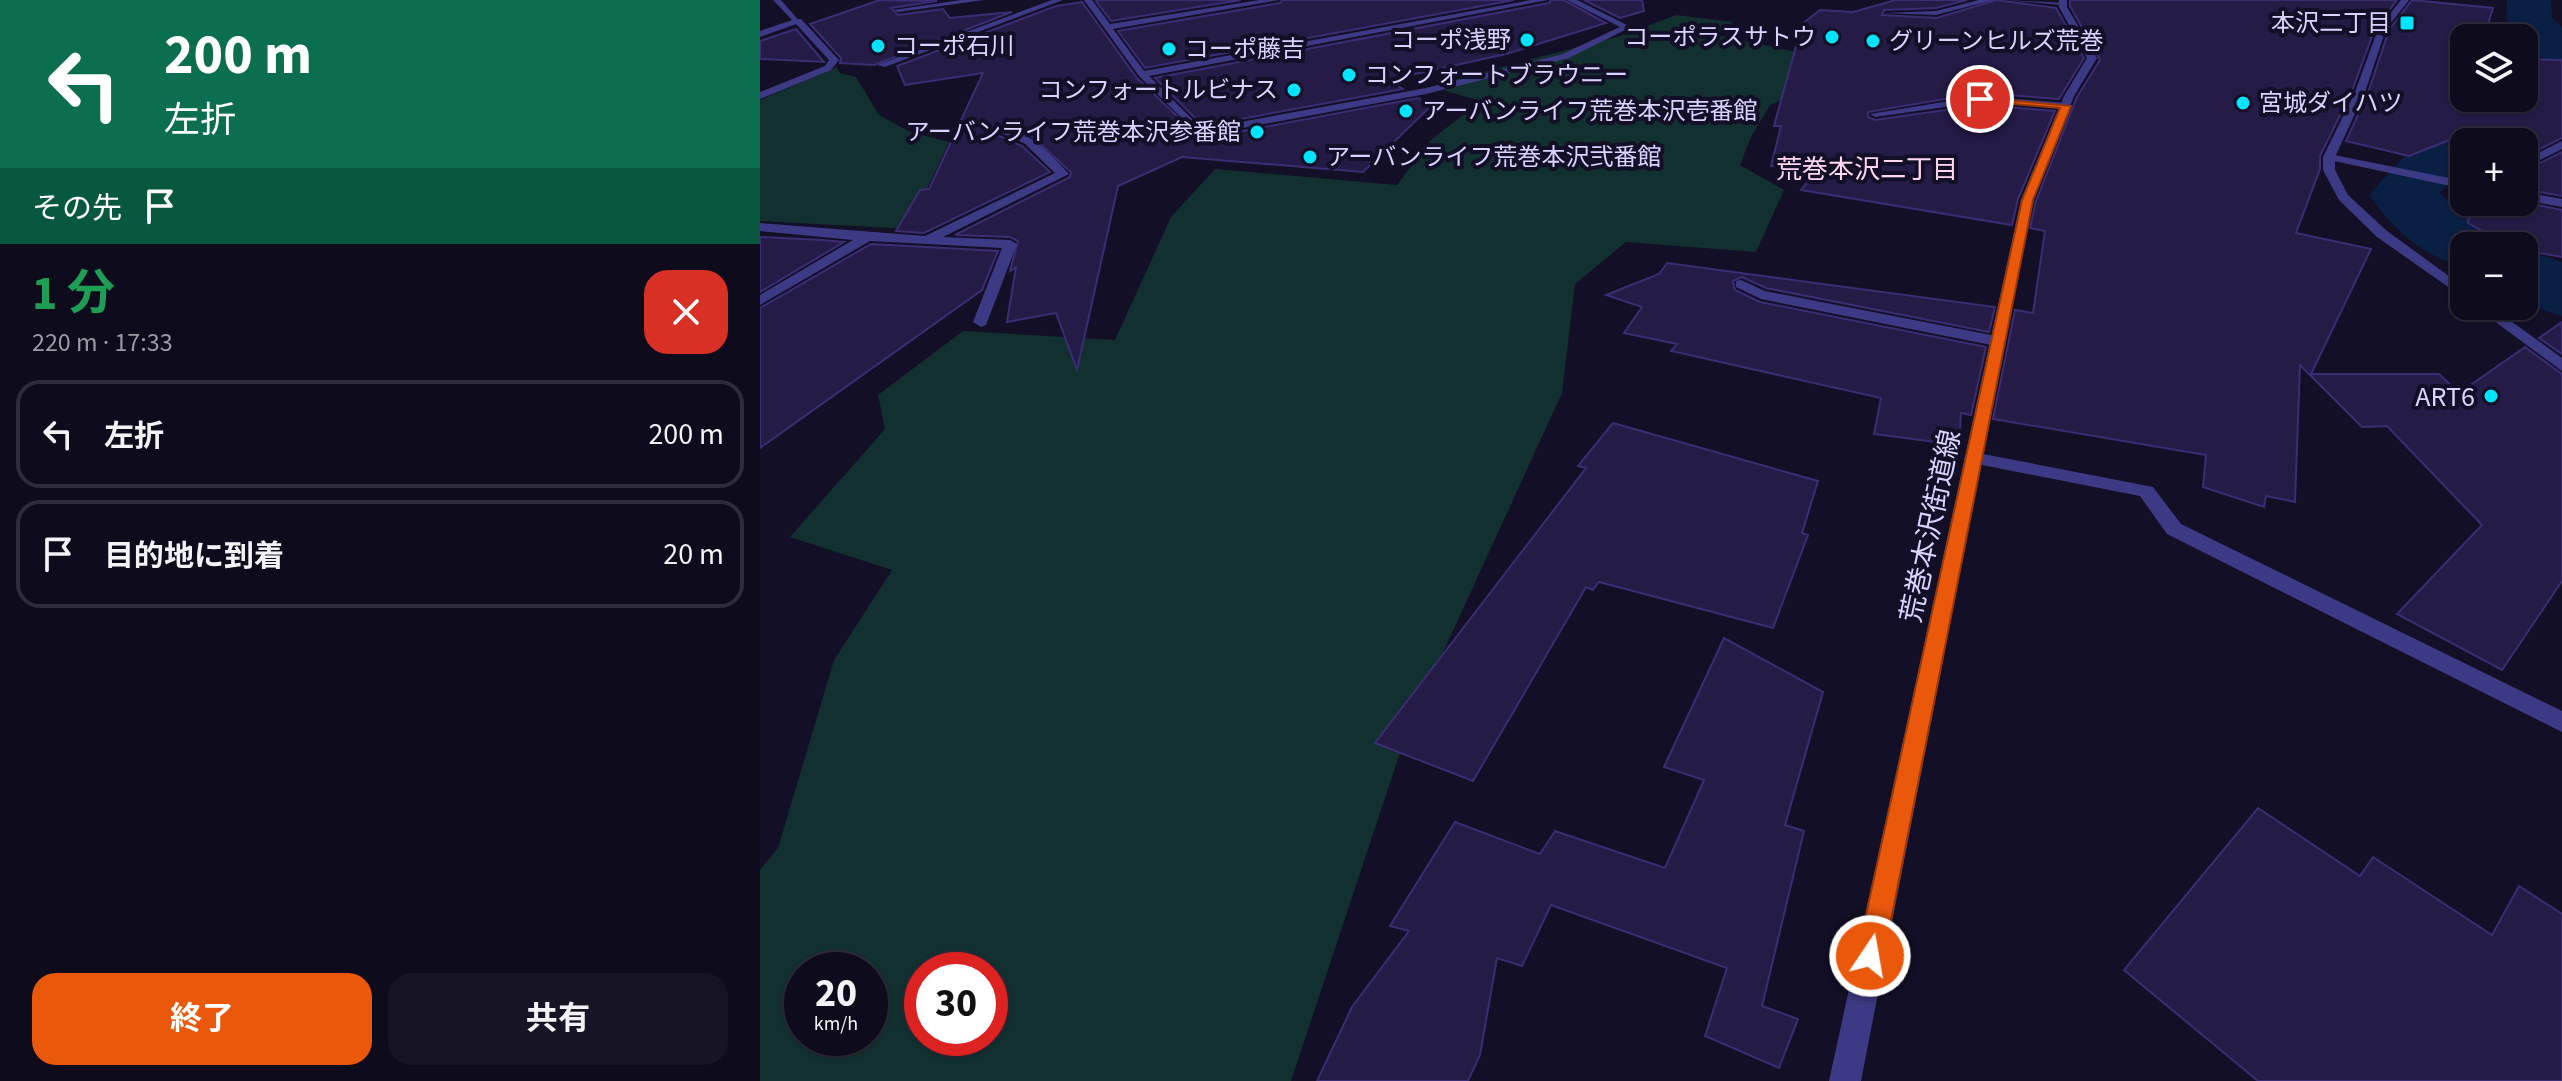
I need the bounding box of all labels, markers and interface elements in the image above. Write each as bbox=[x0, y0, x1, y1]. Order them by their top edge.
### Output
place label: 本沢二丁目 bbox=[2271, 6, 2391, 41]
marker: 本沢二丁目 bbox=[2398, 14, 2416, 32]
text: 200 m bbox=[164, 16, 312, 95]
place label: コーポラスサトウ bbox=[1624, 20, 1816, 55]
place label: コーポ浅野 bbox=[1391, 23, 1511, 58]
place label: グリーンヒルズ荒巻 bbox=[1889, 24, 2104, 59]
map controls bbox=[2450, 24, 2538, 320]
button: layers bbox=[2450, 24, 2538, 112]
marker: コーポラスサトウ bbox=[1823, 28, 1841, 46]
place label: コーポ石川 bbox=[894, 29, 1014, 64]
marker: コーポ浅野 bbox=[1518, 31, 1536, 49]
icon: left bbox=[32, 32, 136, 136]
place label: コーポ藤吉 bbox=[1185, 32, 1305, 67]
marker: グリーンヒルズ荒巻 bbox=[1864, 32, 1882, 50]
marker: コーポ石川 bbox=[869, 37, 887, 55]
marker: コーポ藤吉 bbox=[1160, 40, 1178, 58]
place label: コンフォートブラウニー bbox=[1365, 58, 1628, 93]
pin bbox=[1946, 65, 2014, 133]
marker: コンフォートブラウニー bbox=[1340, 66, 1358, 84]
place label: コンフォートルビナス bbox=[1039, 73, 1278, 108]
icon: arrive bbox=[1958, 77, 2002, 121]
marker: コンフォートルビナス bbox=[1285, 81, 1303, 99]
place label: 宮城ダイハツ bbox=[2259, 86, 2403, 121]
place label: アーバンライフ荒巻本沢壱番館 bbox=[1422, 94, 1758, 129]
marker: 宮城ダイハツ bbox=[2234, 94, 2252, 112]
text: 左折 bbox=[164, 95, 236, 146]
marker: アーバンライフ荒巻本沢壱番館 bbox=[1397, 102, 1415, 120]
place label: アーバンライフ荒巻本沢参番館 bbox=[905, 115, 1241, 150]
marker: アーバンライフ荒巻本沢参番館 bbox=[1248, 123, 1266, 141]
button: + bbox=[2450, 128, 2538, 216]
place label: アーバンライフ荒巻本沢弐番館 bbox=[1326, 140, 1662, 175]
marker: アーバンライフ荒巻本沢弐番館 bbox=[1301, 148, 1319, 166]
district label: 荒巻本沢二丁目 bbox=[1776, 151, 1958, 188]
icon: arrive bbox=[138, 184, 182, 228]
text: その先 bbox=[32, 187, 122, 230]
button: − bbox=[2450, 232, 2538, 320]
text: 1 分 bbox=[32, 260, 115, 328]
button: close bbox=[644, 270, 728, 354]
text: 220 m · 17:33 bbox=[32, 324, 173, 361]
place label: ART6 bbox=[2415, 377, 2475, 417]
marker: ART6 bbox=[2482, 387, 2500, 405]
icon: left bbox=[36, 412, 80, 456]
text: 200 m bbox=[648, 413, 724, 456]
text: 左折 bbox=[104, 415, 164, 458]
street label: 荒巻本沢街道線 bbox=[1891, 426, 1971, 626]
icon: arrive bbox=[36, 532, 80, 576]
text: 20 m bbox=[663, 533, 724, 576]
text: 目的地に到着 bbox=[104, 535, 284, 578]
position arrow bbox=[1828, 914, 1912, 998]
speed limit sign: 30 bbox=[904, 952, 1008, 1056]
text: 20 bbox=[815, 965, 857, 1022]
button: 終了 bbox=[32, 973, 372, 1065]
button: 共有 bbox=[388, 973, 728, 1065]
text: km/h bbox=[814, 1010, 858, 1038]

